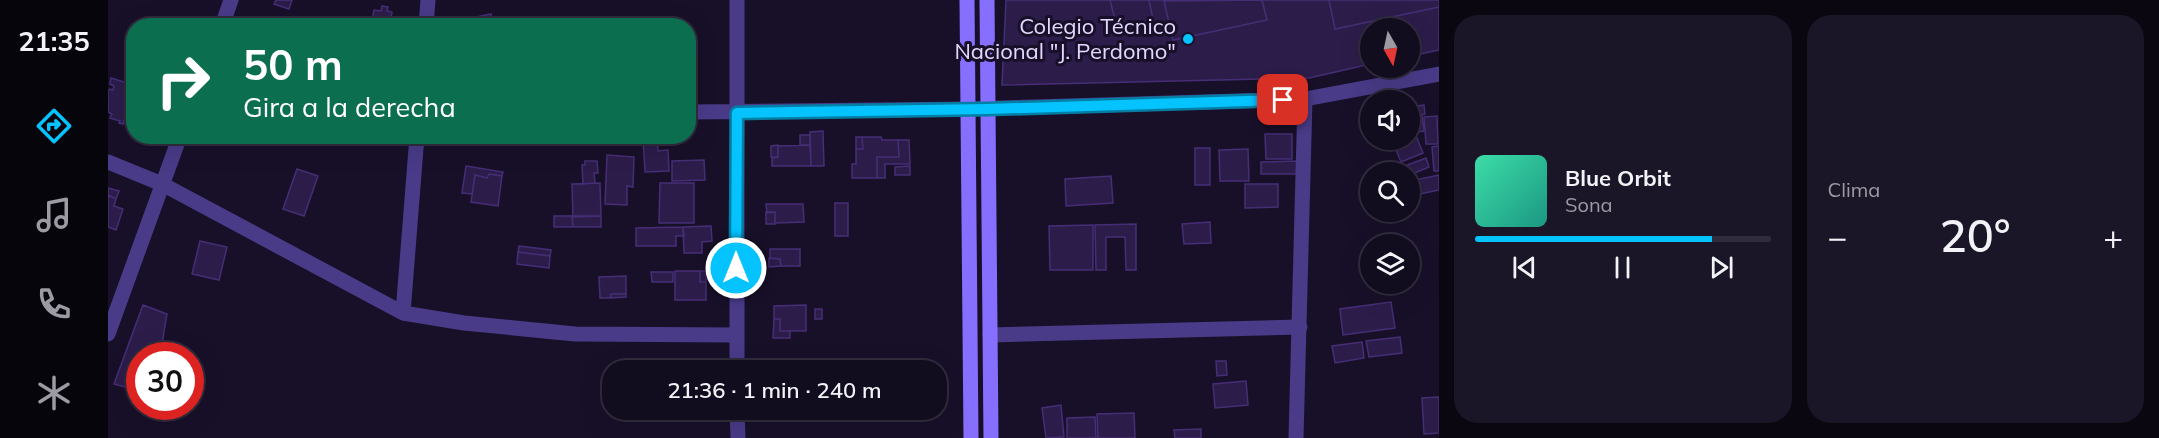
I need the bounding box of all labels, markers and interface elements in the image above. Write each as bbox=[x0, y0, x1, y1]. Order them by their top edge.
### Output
place label: Colegio Técnico Nacional "J. Perdomo" bbox=[954, 12, 1176, 65]
north arrow bbox=[1360, 18, 1420, 78]
map controls bbox=[1360, 18, 1420, 294]
text: 21:35 bbox=[18, 24, 90, 58]
marker: Colegio Técnico Nacional "J. Perdomo" bbox=[1181, 32, 1195, 46]
text: 50 m bbox=[243, 38, 343, 91]
icon: right bbox=[144, 42, 222, 120]
pin bbox=[1257, 74, 1308, 125]
icon: arrive bbox=[1266, 83, 1299, 116]
text: Gira a la derecha bbox=[243, 90, 456, 124]
button: sound bbox=[1360, 90, 1420, 150]
icon: directions bbox=[33, 105, 75, 147]
button: search bbox=[1360, 162, 1420, 222]
text: Blue Orbit bbox=[1565, 164, 1671, 192]
text: Clima bbox=[1828, 177, 1880, 202]
text: Sona bbox=[1565, 192, 1613, 217]
icon: music bbox=[33, 194, 75, 236]
text: 20° bbox=[1940, 207, 2011, 263]
text: − bbox=[1828, 216, 1847, 257]
text: + bbox=[2103, 216, 2123, 257]
button: layers bbox=[1360, 234, 1420, 294]
position arrow bbox=[704, 236, 768, 300]
icon: previous bbox=[1508, 251, 1541, 284]
icon: pause bbox=[1606, 251, 1639, 284]
icon: next bbox=[1705, 251, 1738, 284]
icon: phone bbox=[33, 283, 75, 325]
speed limit sign: 30 bbox=[126, 342, 204, 420]
icon: climate bbox=[33, 372, 75, 414]
text: 21:36 · 1 min · 240 m bbox=[667, 376, 882, 404]

